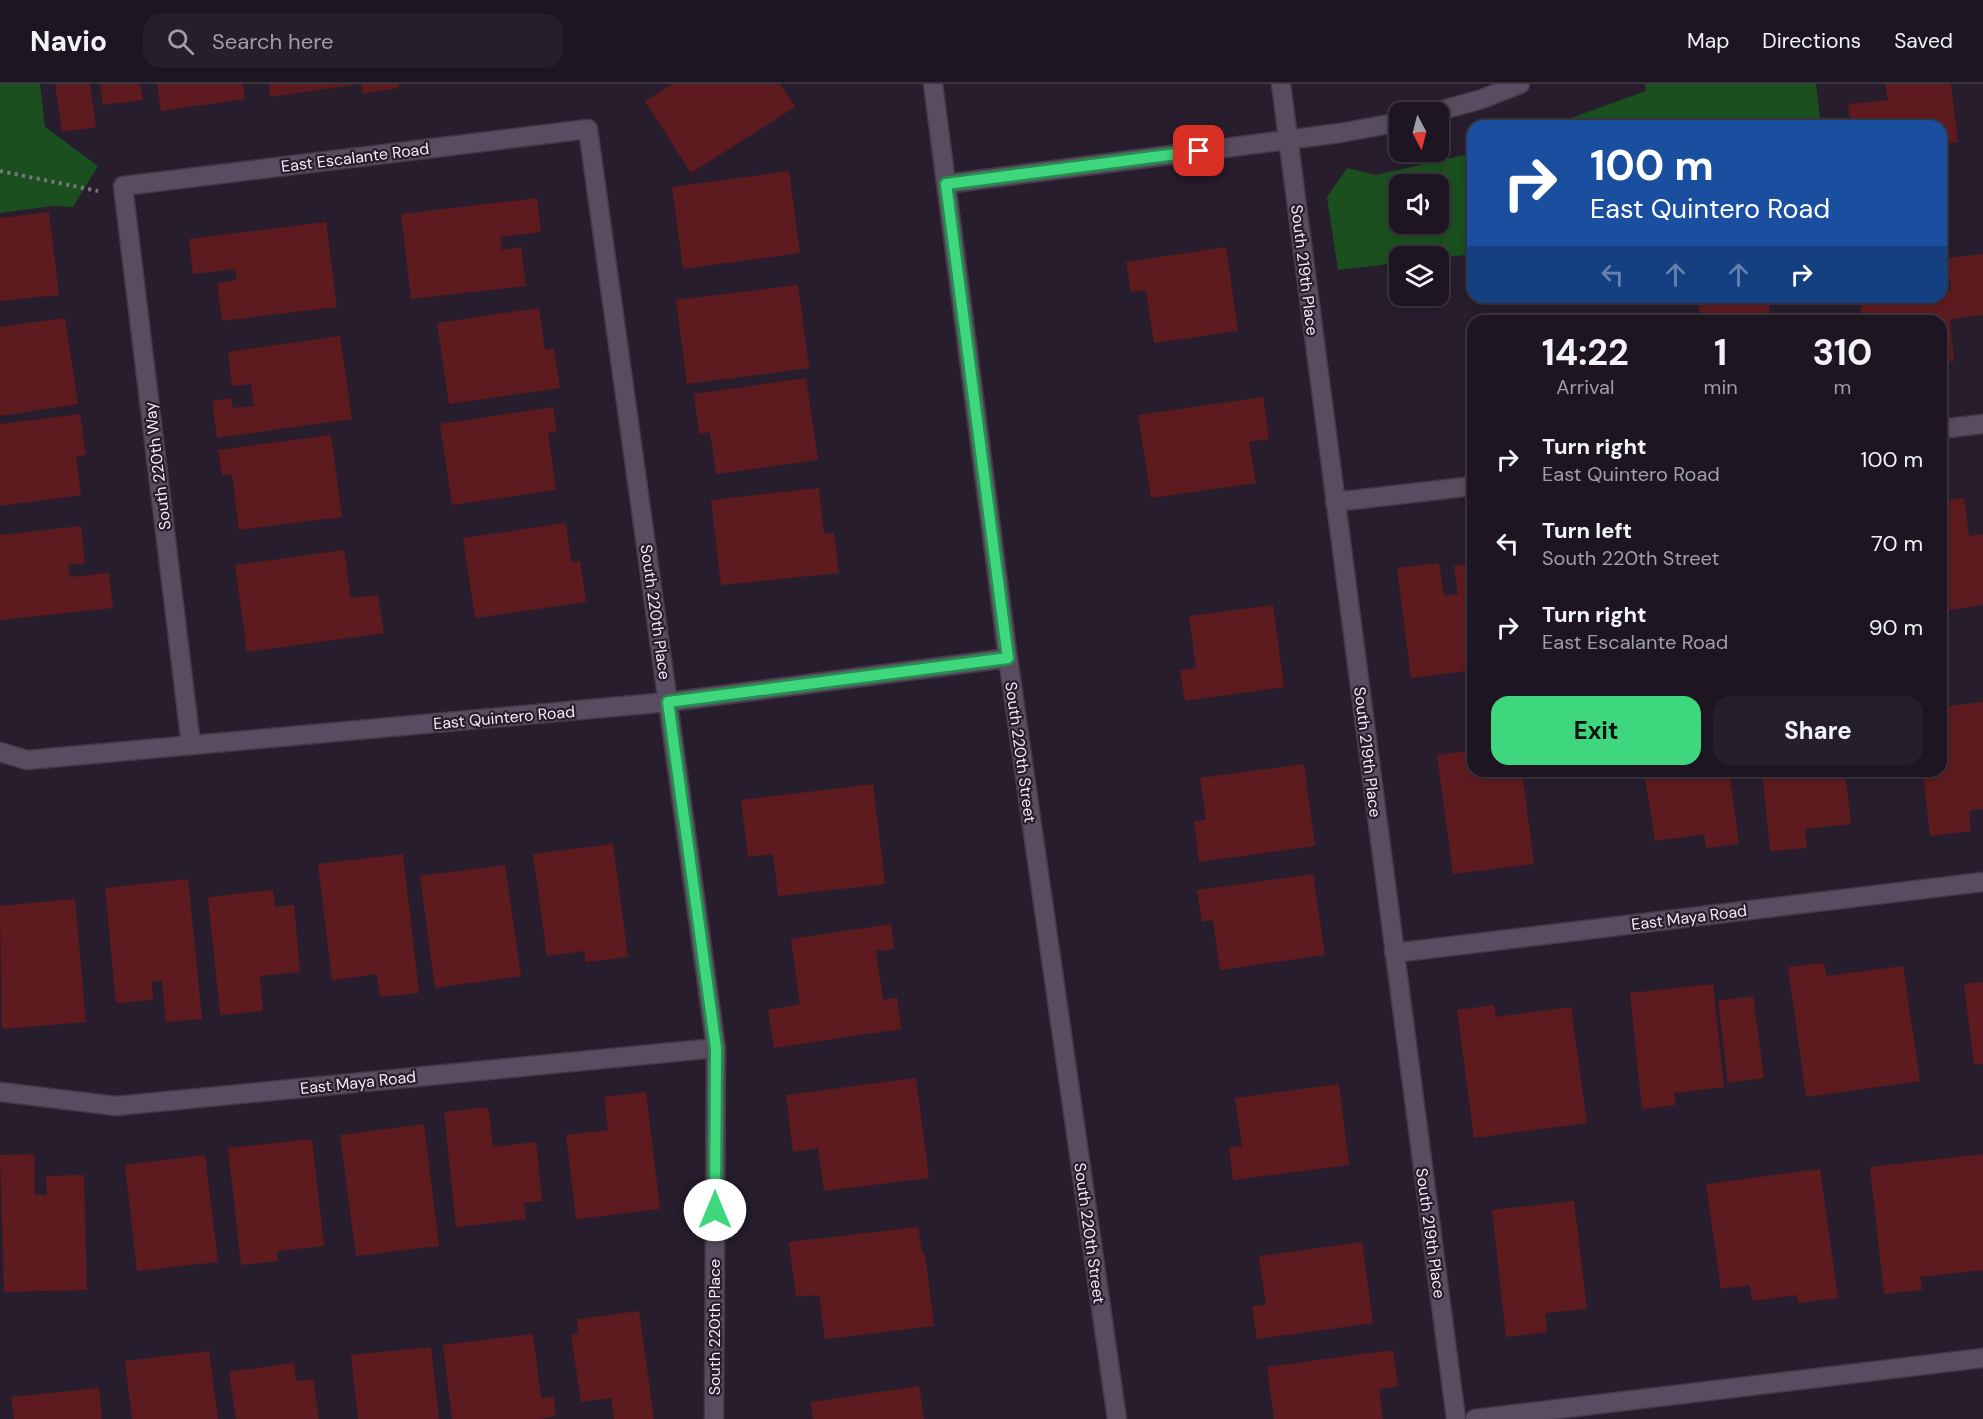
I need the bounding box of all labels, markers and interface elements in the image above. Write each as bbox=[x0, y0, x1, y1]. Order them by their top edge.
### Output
search box bbox=[143, 14, 563, 68]
text: Navio bbox=[30, 23, 107, 60]
icon: search bbox=[164, 25, 197, 58]
text: Search here bbox=[212, 27, 333, 56]
text: Map bbox=[1687, 27, 1729, 55]
text: Directions bbox=[1762, 27, 1861, 55]
text: Saved bbox=[1894, 27, 1953, 55]
north arrow bbox=[1389, 102, 1449, 162]
map controls bbox=[1389, 102, 1449, 306]
pin bbox=[1173, 125, 1224, 176]
icon: arrive bbox=[1182, 134, 1215, 167]
street label: East Escalante Road bbox=[280, 138, 430, 177]
text: 100 m bbox=[1590, 138, 1714, 193]
icon: right bbox=[1491, 144, 1569, 222]
button: sound bbox=[1389, 174, 1449, 234]
text: East Quintero Road bbox=[1590, 191, 1830, 226]
street label: South 219th Place bbox=[1286, 204, 1323, 337]
button: layers bbox=[1389, 246, 1449, 306]
icon: left bbox=[1596, 258, 1629, 291]
icon: ahead bbox=[1659, 258, 1692, 291]
icon: ahead bbox=[1722, 258, 1755, 291]
icon: right bbox=[1785, 258, 1818, 291]
text: 14:22 bbox=[1542, 329, 1629, 376]
text: 1 bbox=[1714, 329, 1727, 376]
text: 310 bbox=[1812, 329, 1872, 376]
text: Arrival bbox=[1556, 374, 1614, 400]
text: min bbox=[1704, 374, 1738, 400]
text: m bbox=[1833, 374, 1851, 400]
street label: South 220th Way bbox=[139, 401, 176, 531]
text: Turn right bbox=[1542, 432, 1647, 461]
icon: right bbox=[1491, 443, 1524, 476]
text: 100 m bbox=[1861, 445, 1923, 474]
text: East Quintero Road bbox=[1542, 461, 1720, 487]
text: Turn left bbox=[1542, 516, 1632, 545]
icon: left bbox=[1491, 527, 1524, 560]
text: 70 m bbox=[1871, 529, 1923, 558]
street label: South 220th Place bbox=[636, 543, 675, 681]
text: South 220th Street bbox=[1542, 545, 1719, 571]
text: Turn right bbox=[1542, 600, 1647, 629]
icon: right bbox=[1491, 611, 1524, 644]
text: 90 m bbox=[1869, 613, 1923, 642]
text: East Escalante Road bbox=[1542, 629, 1728, 655]
street label: South 220th Street bbox=[1000, 680, 1041, 824]
street label: South 219th Place bbox=[1349, 686, 1386, 819]
button: Exit bbox=[1491, 696, 1701, 765]
button: Share bbox=[1713, 696, 1923, 765]
street label: East Quintero Road bbox=[432, 701, 576, 734]
street label: East Maya Road bbox=[1630, 900, 1748, 935]
street label: East Maya Road bbox=[299, 1066, 417, 1099]
street label: South 220th Street bbox=[1069, 1161, 1110, 1305]
street label: South 219th Place bbox=[1411, 1167, 1450, 1300]
position arrow bbox=[683, 1178, 747, 1242]
street label: South 220th Place bbox=[704, 1259, 725, 1395]

